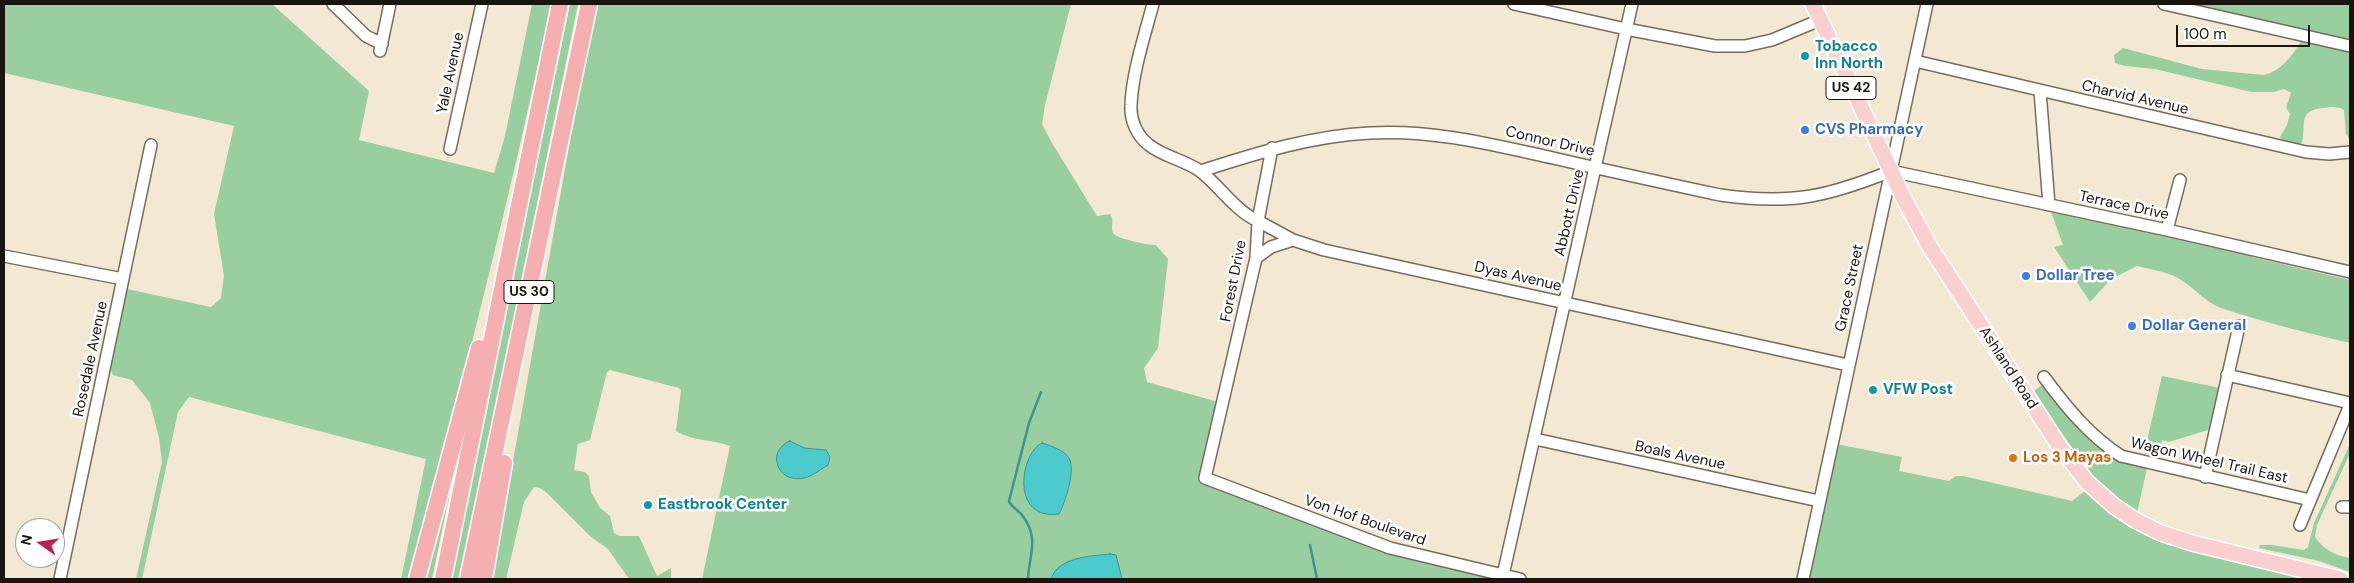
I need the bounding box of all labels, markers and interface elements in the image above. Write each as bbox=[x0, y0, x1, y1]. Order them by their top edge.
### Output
scale bar bbox=[2179, 15, 2313, 47]
text: 100 m bbox=[2184, 24, 2227, 44]
street label: Yale Avenue bbox=[434, 31, 468, 115]
place label: Tobacco Inn North bbox=[1815, 38, 1883, 73]
marker: Tobacco Inn North bbox=[1799, 50, 1811, 62]
road number: US 42 bbox=[1826, 76, 1876, 100]
street label: Charvid Avenue bbox=[2080, 77, 2190, 119]
place label: CVS Pharmacy bbox=[1815, 121, 1923, 139]
street label: Connor Drive bbox=[1504, 123, 1596, 161]
marker: CVS Pharmacy bbox=[1799, 124, 1811, 136]
street label: Abbott Drive bbox=[1551, 168, 1589, 258]
street label: Terrace Drive bbox=[2077, 188, 2171, 224]
street label: Forest Drive bbox=[1217, 239, 1251, 323]
street label: Grace Street bbox=[1832, 243, 1868, 333]
street label: Dyas Avenue bbox=[1473, 258, 1563, 296]
place label: Dollar Tree bbox=[2036, 267, 2115, 285]
marker: Dollar Tree bbox=[2020, 270, 2032, 282]
road number: US 30 bbox=[504, 280, 554, 304]
street label: Rosedale Avenue bbox=[70, 300, 112, 418]
place label: Dollar General bbox=[2142, 317, 2246, 335]
marker: Dollar General bbox=[2126, 320, 2138, 332]
street label: Ashland Road bbox=[1975, 323, 2041, 413]
place label: VFW Post bbox=[1883, 381, 1953, 399]
marker: VFW Post bbox=[1867, 384, 1879, 396]
street label: Wagon Wheel Trail East bbox=[2129, 434, 2289, 488]
street label: Boals Avenue bbox=[1633, 438, 1727, 474]
place label: Los 3 Mayas bbox=[2023, 449, 2111, 467]
marker: Los 3 Mayas bbox=[2007, 452, 2019, 464]
street label: Von Hof Boulevard bbox=[1302, 492, 1428, 550]
place label: Eastbrook Center bbox=[658, 496, 787, 514]
marker: Eastbrook Center bbox=[642, 499, 654, 511]
north arrow bbox=[15, 518, 65, 568]
text: N bbox=[16, 533, 36, 547]

